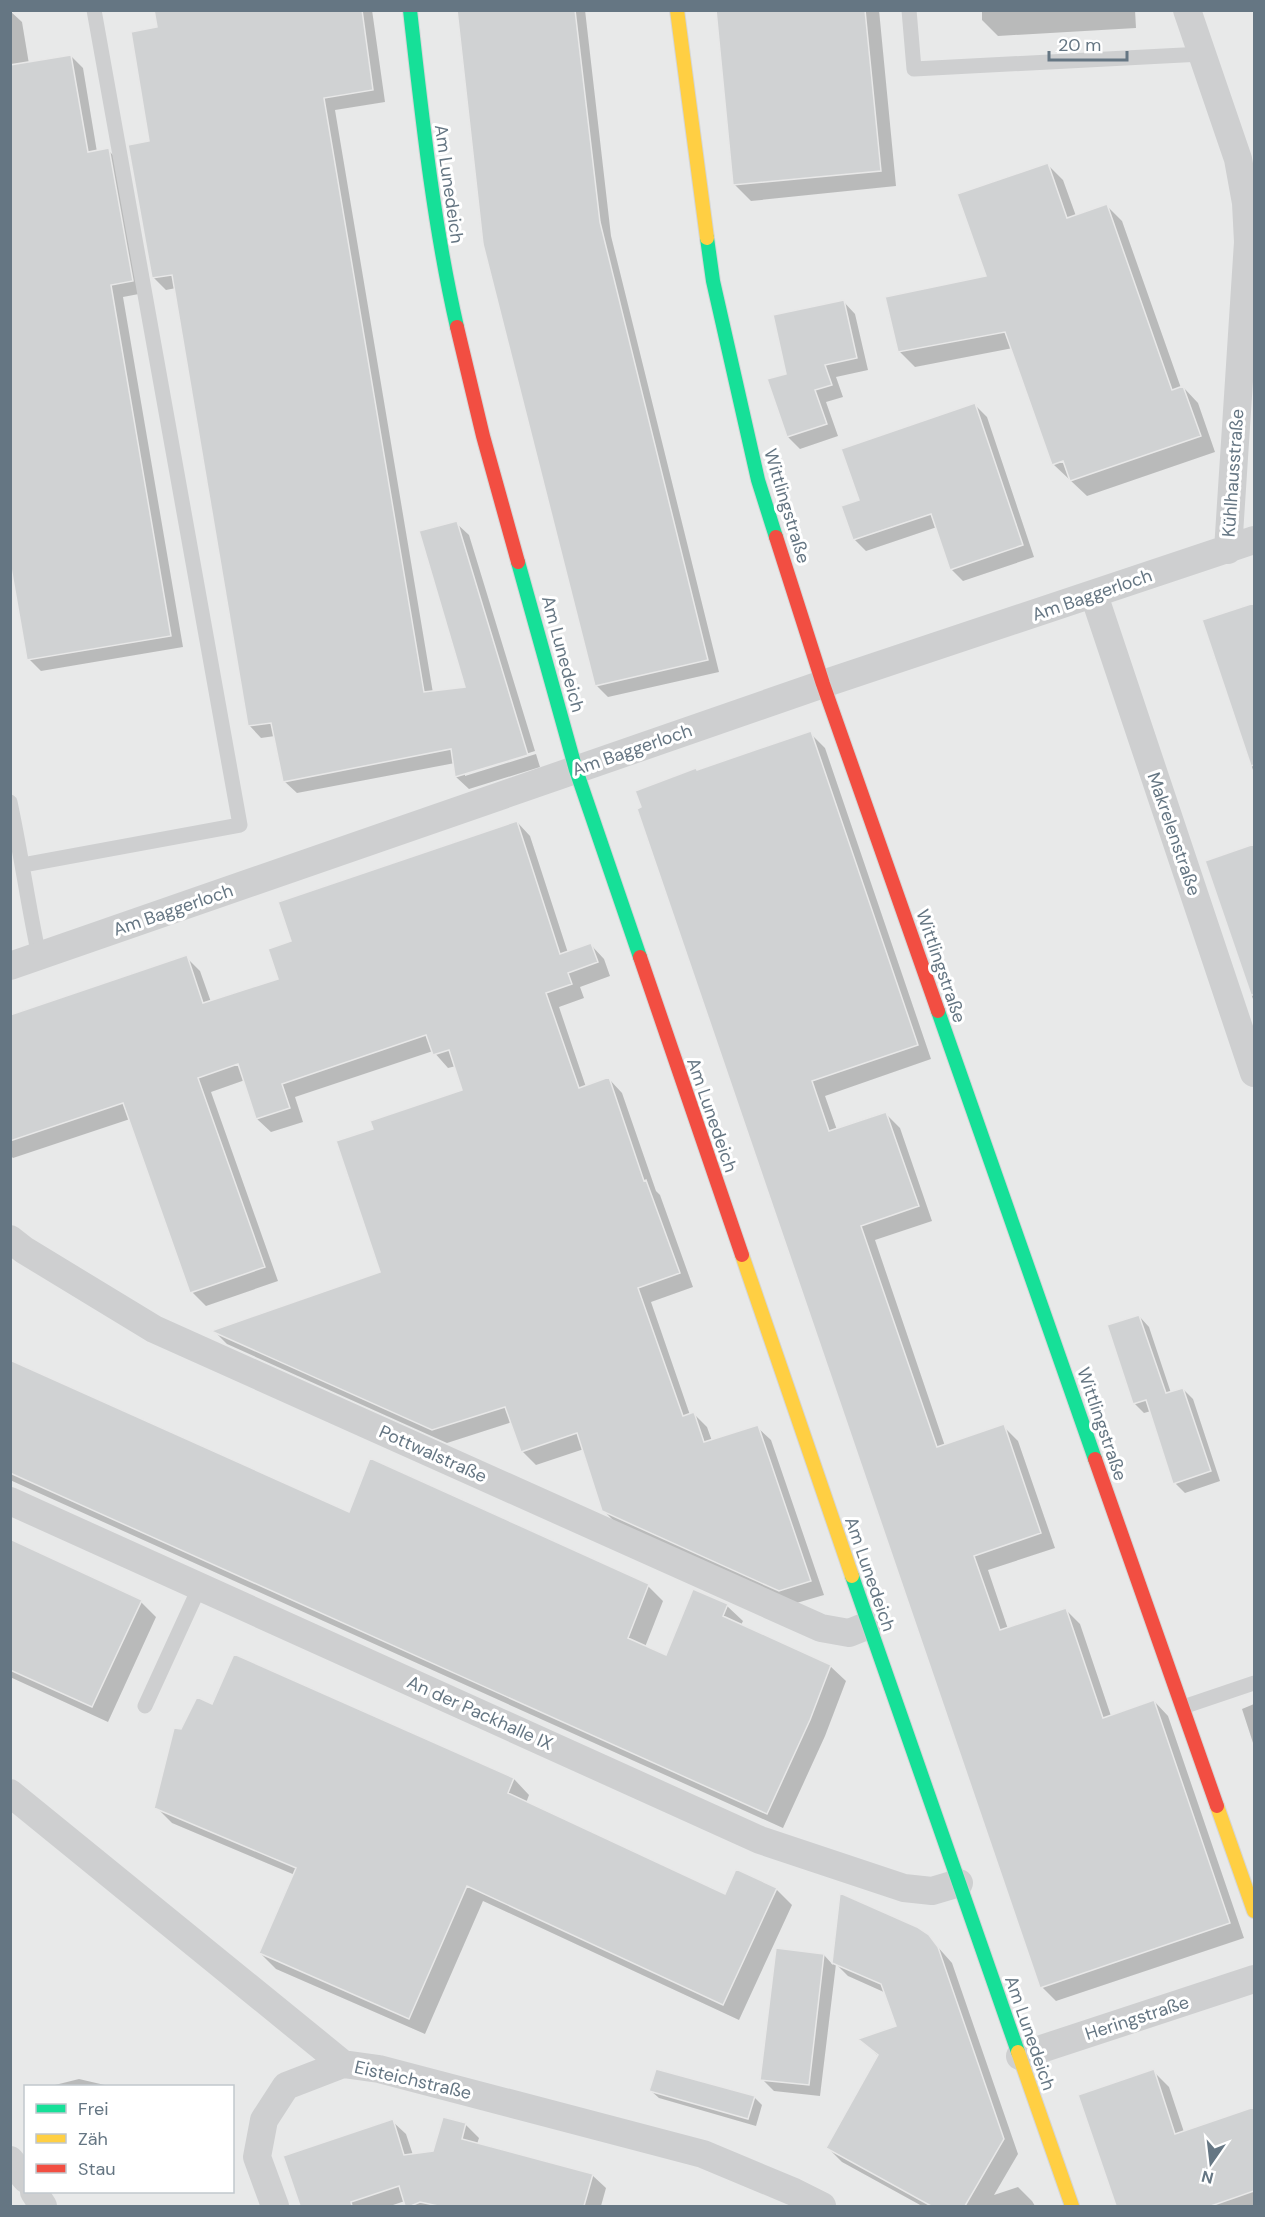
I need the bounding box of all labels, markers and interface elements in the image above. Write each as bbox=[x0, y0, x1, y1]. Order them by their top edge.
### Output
scale bar bbox=[1049, 24, 1127, 62]
text: 20 m bbox=[1058, 33, 1101, 57]
street label: Am Lunedeich bbox=[429, 123, 469, 245]
street label: Kühlhausstraße bbox=[1217, 408, 1249, 538]
street label: Wittlingstraße bbox=[758, 446, 816, 566]
street label: Am Baggerloch bbox=[1029, 563, 1155, 627]
street label: Am Lunedeich bbox=[536, 593, 590, 715]
street label: Am Baggerloch bbox=[569, 718, 695, 782]
street label: Makrelenstraße bbox=[1142, 769, 1206, 899]
street label: Am Baggerloch bbox=[110, 878, 236, 942]
street label: Wittlingstraße bbox=[910, 906, 972, 1026]
street label: Am Lunedeich bbox=[681, 1055, 743, 1175]
street label: Wittlingstraße bbox=[1071, 1364, 1133, 1484]
street label: Pottwalstraße bbox=[375, 1420, 491, 1488]
street label: Am Lunedeich bbox=[839, 1514, 901, 1634]
street label: An der Packhalle IX bbox=[403, 1670, 557, 1756]
street label: Am Lunedeich bbox=[999, 1973, 1061, 2093]
street label: Heringstraße bbox=[1082, 1990, 1192, 2046]
street label: Eisteichstraße bbox=[352, 2055, 474, 2105]
legend bbox=[24, 2085, 234, 2193]
text: Frei bbox=[78, 2097, 109, 2121]
text: Zäh bbox=[78, 2127, 108, 2151]
north arrow bbox=[1181, 2133, 1241, 2193]
text: Stau bbox=[78, 2157, 116, 2181]
text: N bbox=[1199, 2165, 1216, 2189]

